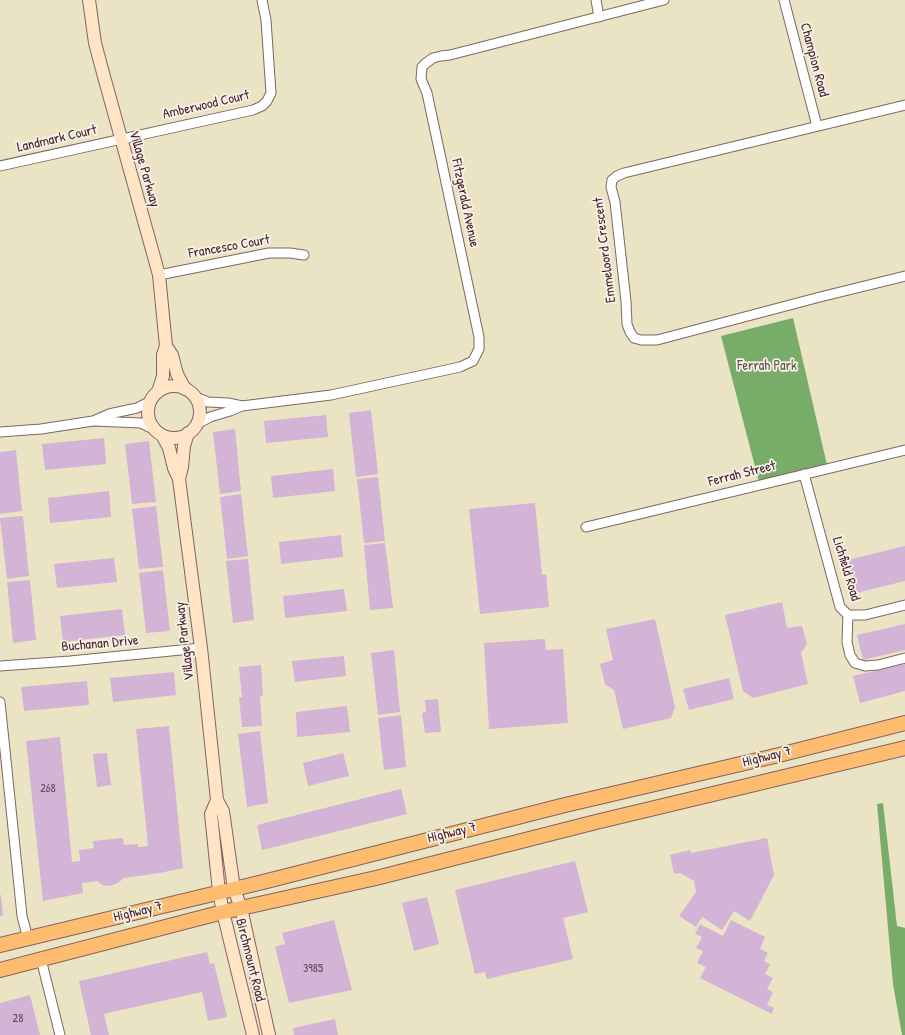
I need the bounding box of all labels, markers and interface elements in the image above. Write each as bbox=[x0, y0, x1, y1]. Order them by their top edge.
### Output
street label: Champion Road bbox=[796, 21, 832, 99]
street label: Amberwood Court bbox=[161, 87, 251, 123]
street label: Landmark Court bbox=[16, 122, 98, 156]
street label: Village Parkway bbox=[125, 129, 163, 209]
street label: Fitzgerald Avenue bbox=[447, 157, 483, 249]
street label: Emmeloord Crescent bbox=[590, 196, 620, 304]
street label: Francesco Court bbox=[187, 232, 271, 262]
park label: Ferrah Park bbox=[737, 358, 797, 374]
street label: Ferrah Street bbox=[707, 458, 777, 490]
street label: Lichfield Road bbox=[828, 535, 864, 603]
street label: Village Parkway bbox=[172, 601, 198, 681]
street label: Buchanan Drive bbox=[61, 632, 139, 656]
street label: Highway 7 bbox=[741, 743, 793, 771]
house number: 268 bbox=[40, 782, 56, 796]
street label: Highway 7 bbox=[426, 819, 478, 847]
street label: Highway 7 bbox=[112, 898, 164, 926]
street label: Birchmount Road bbox=[232, 917, 268, 1003]
house number: 3985 bbox=[303, 962, 323, 976]
house number: 28 bbox=[13, 1012, 23, 1026]

